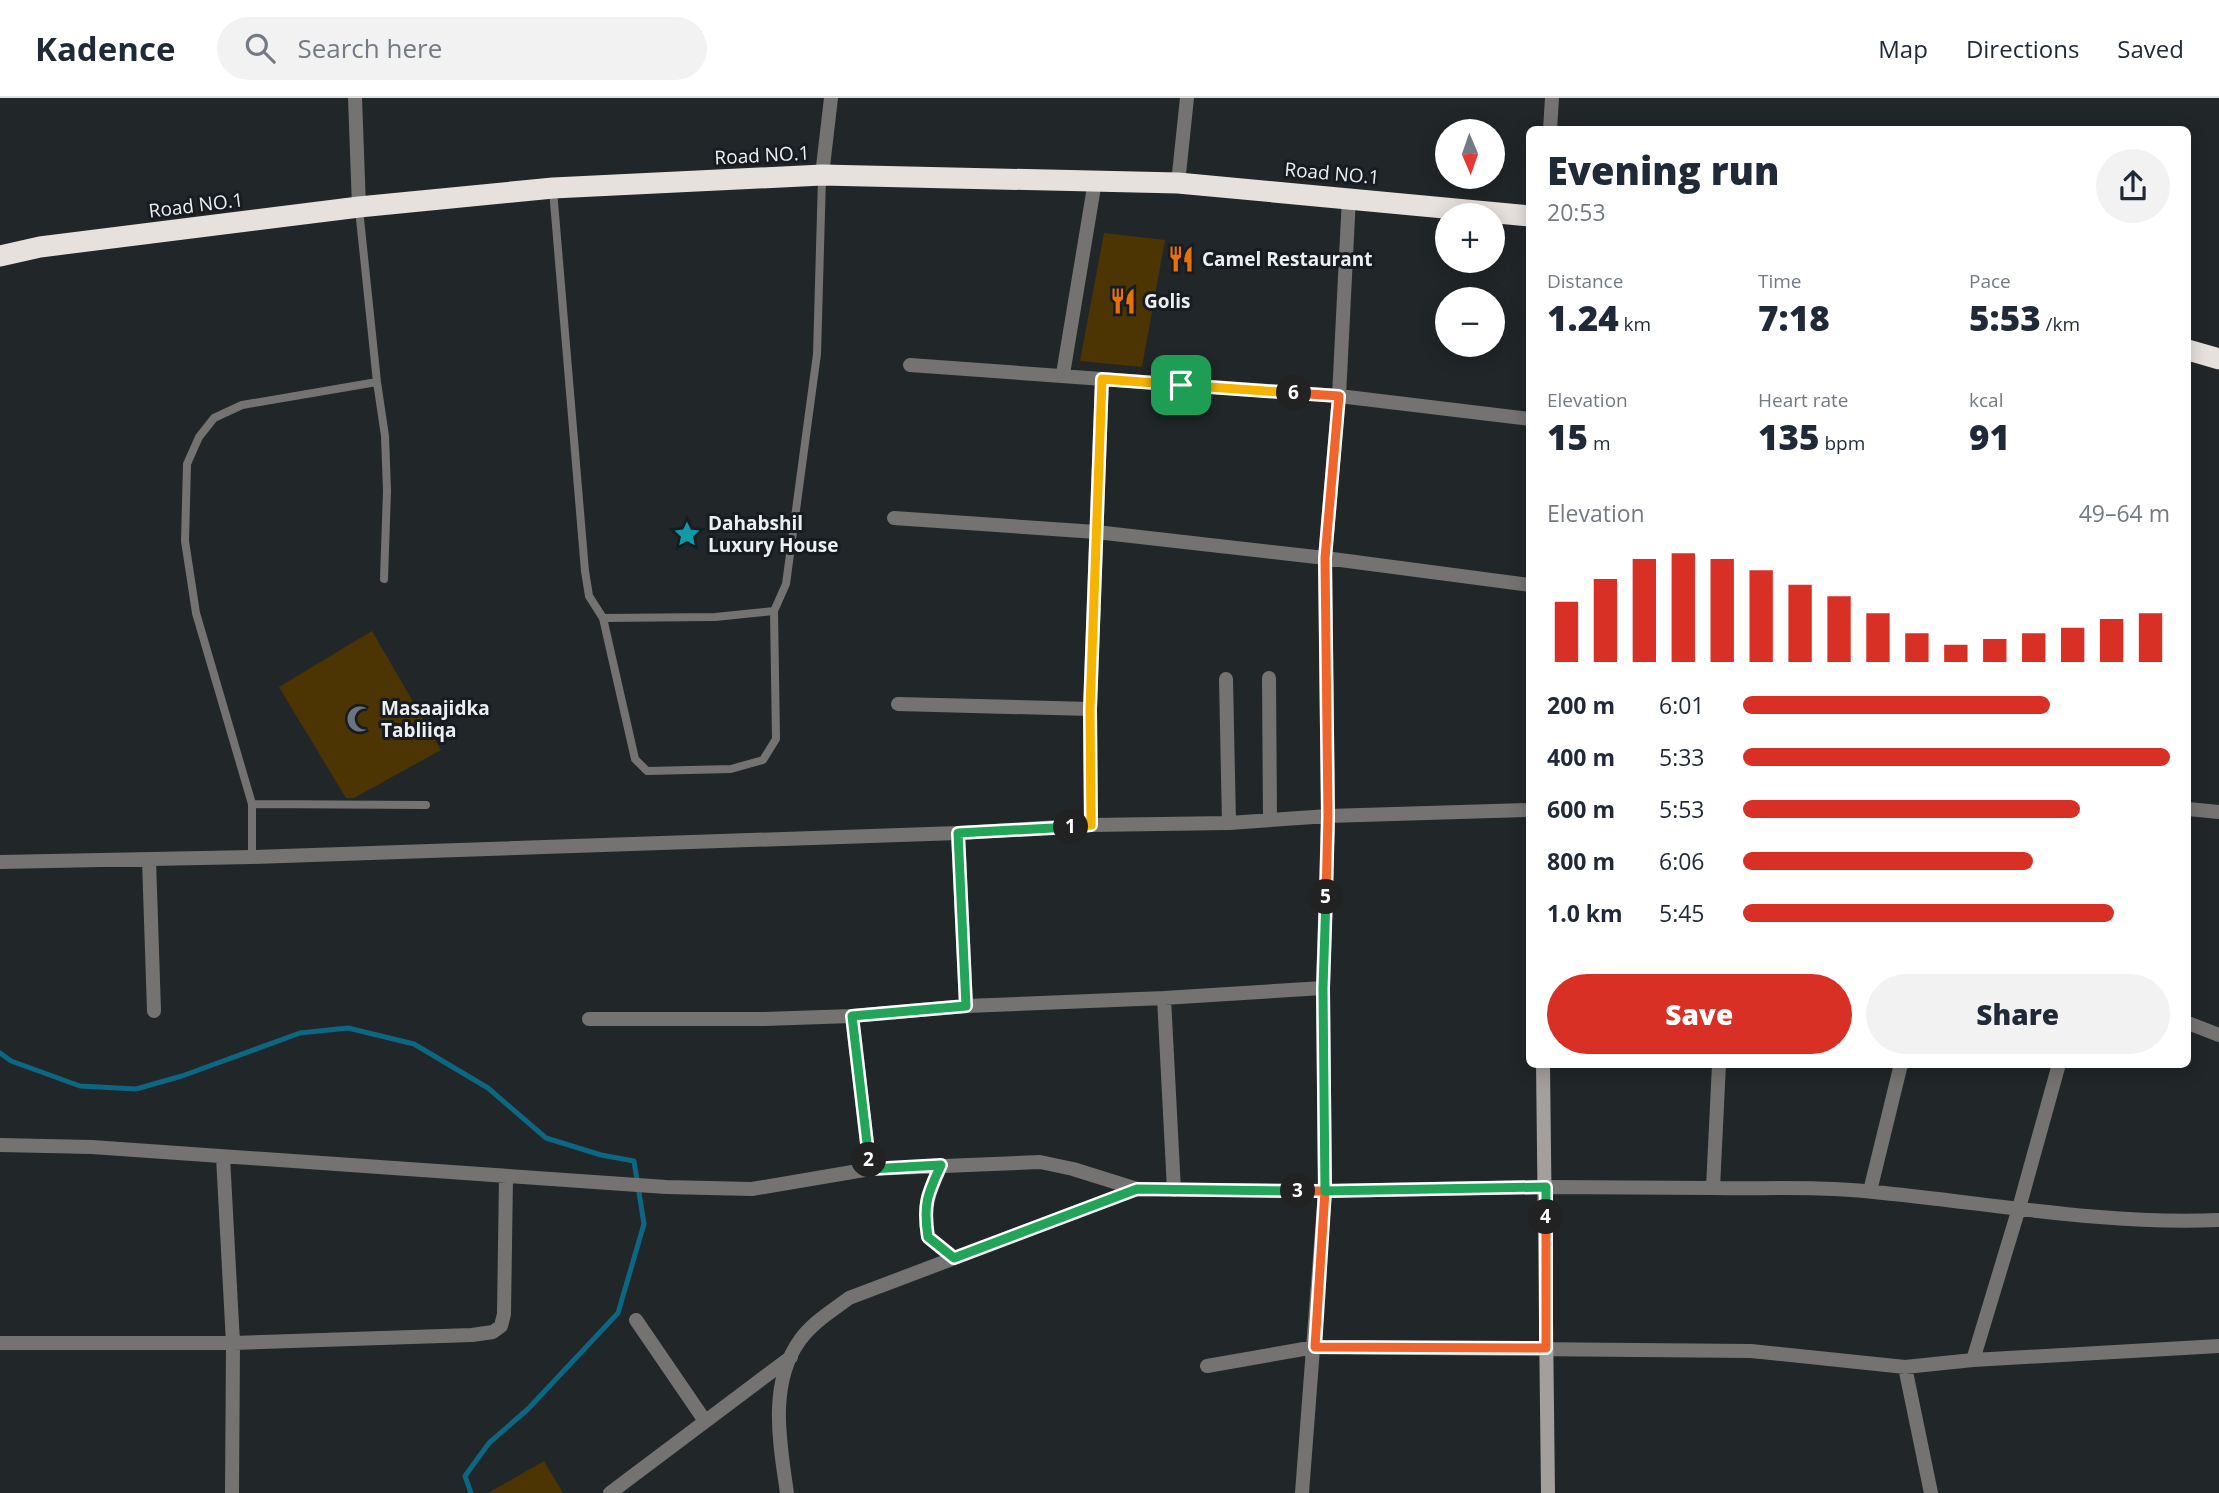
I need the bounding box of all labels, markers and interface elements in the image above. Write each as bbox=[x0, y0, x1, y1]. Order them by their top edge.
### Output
search box bbox=[217, 17, 707, 80]
text: Kadence bbox=[35, 26, 175, 71]
icon: search bbox=[241, 29, 279, 67]
text: Search here bbox=[297, 30, 442, 66]
text: Map bbox=[1878, 32, 1928, 65]
text: Directions bbox=[1966, 32, 2079, 65]
text: Saved bbox=[2117, 32, 2184, 65]
north arrow bbox=[1435, 119, 1505, 189]
map controls bbox=[1435, 119, 1505, 357]
street label: Road NO.1 bbox=[714, 140, 810, 170]
text: Evening run bbox=[1547, 144, 1779, 196]
button: share bbox=[2096, 149, 2170, 223]
street label: Road NO.1 bbox=[1283, 156, 1381, 190]
street label: Road NO.1 bbox=[147, 186, 245, 224]
text: 20:53 bbox=[1547, 196, 1606, 228]
button: + bbox=[1435, 203, 1505, 273]
restaurant icon: Camel Restaurant bbox=[1166, 244, 1196, 274]
place label: Camel Restaurant bbox=[1202, 246, 1372, 272]
text: Distance bbox=[1547, 268, 1623, 294]
text: Time bbox=[1758, 268, 1802, 294]
text: Pace bbox=[1969, 268, 2011, 294]
restaurant icon: Golis bbox=[1108, 286, 1138, 316]
button: − bbox=[1435, 287, 1505, 357]
place label: Golis bbox=[1144, 288, 1191, 314]
text: 1.24 bbox=[1547, 294, 1619, 341]
text: 7:18 bbox=[1758, 294, 1830, 341]
text: 5:53 bbox=[1969, 294, 2041, 341]
text: km bbox=[1619, 311, 1651, 337]
text: /km bbox=[2041, 311, 2080, 337]
pin bbox=[1151, 355, 1211, 415]
icon: arrive bbox=[1162, 366, 1200, 404]
pin: 6 bbox=[1276, 376, 1312, 410]
text: 6 bbox=[1288, 379, 1299, 405]
text: Elevation bbox=[1547, 387, 1628, 413]
text: Heart rate bbox=[1758, 387, 1848, 413]
text: kcal bbox=[1969, 387, 2003, 413]
text: 15 bbox=[1547, 413, 1588, 460]
text: 135 bbox=[1758, 413, 1820, 460]
text: 91 bbox=[1969, 413, 2010, 460]
text: m bbox=[1588, 430, 1611, 456]
text: bpm bbox=[1820, 430, 1865, 456]
text: Elevation bbox=[1547, 497, 1645, 529]
text: 49–64 m bbox=[2079, 497, 2170, 529]
place label: Dahabshil Luxury House bbox=[708, 510, 839, 558]
place icon: Dahabshil Luxury House bbox=[672, 519, 702, 549]
text: 200 m bbox=[1547, 689, 1615, 721]
text: 6:01 bbox=[1659, 689, 1705, 721]
place label: Masaajidka Tabliiqa bbox=[381, 695, 490, 743]
mosque icon: Masaajidka Tabliiqa bbox=[345, 704, 375, 734]
text: 400 m bbox=[1547, 741, 1615, 773]
text: 5:33 bbox=[1659, 741, 1705, 773]
text: 600 m bbox=[1547, 793, 1615, 825]
text: 5:53 bbox=[1659, 793, 1705, 825]
pin: 1 bbox=[1054, 810, 1088, 844]
text: 1 bbox=[1065, 813, 1076, 839]
text: 800 m bbox=[1547, 845, 1615, 877]
text: 6:06 bbox=[1659, 845, 1705, 877]
pin: 5 bbox=[1308, 880, 1344, 914]
text: 5 bbox=[1320, 883, 1331, 909]
text: 1.0 km bbox=[1547, 897, 1623, 929]
text: 5:45 bbox=[1659, 897, 1705, 929]
button: Save bbox=[1547, 974, 1852, 1054]
button: Share bbox=[1866, 974, 2170, 1054]
pin: 2 bbox=[852, 1142, 886, 1178]
text: 2 bbox=[863, 1146, 874, 1172]
pin: 3 bbox=[1280, 1174, 1316, 1208]
text: 3 bbox=[1292, 1177, 1303, 1203]
pin: 4 bbox=[1528, 1200, 1564, 1234]
text: 4 bbox=[1540, 1203, 1551, 1229]

